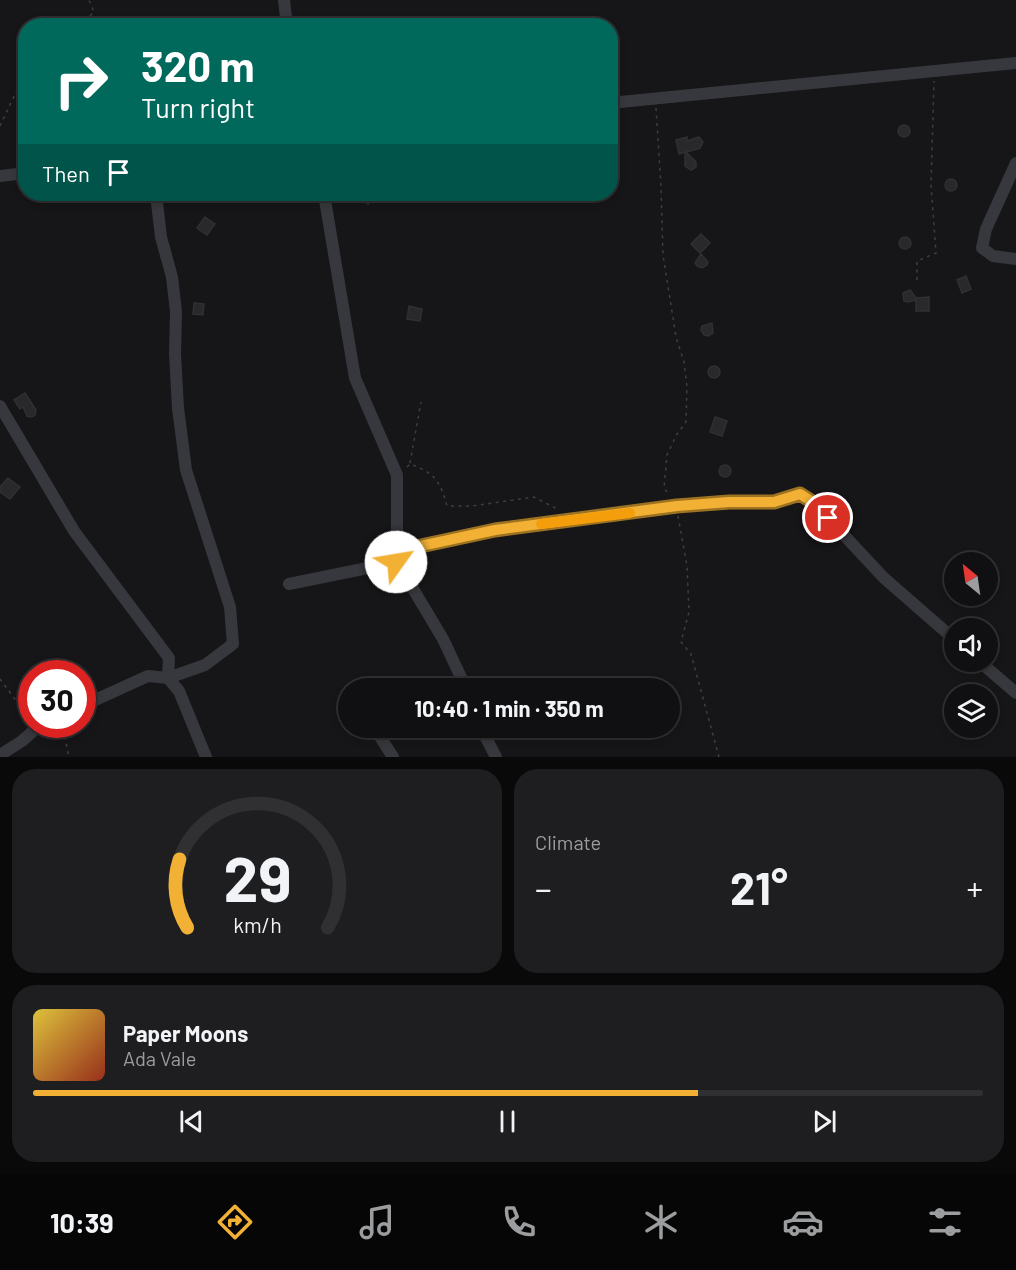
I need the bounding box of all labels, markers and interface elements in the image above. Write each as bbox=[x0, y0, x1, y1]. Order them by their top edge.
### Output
text: 320 m bbox=[141, 40, 255, 90]
icon: right bbox=[42, 42, 120, 120]
text: Turn right bbox=[141, 91, 255, 123]
icon: arrive bbox=[102, 156, 135, 189]
text: Then bbox=[42, 160, 90, 186]
pin bbox=[802, 492, 853, 543]
icon: arrive bbox=[811, 501, 844, 534]
position arrow bbox=[364, 530, 428, 594]
north arrow bbox=[944, 552, 998, 606]
map controls bbox=[944, 552, 998, 738]
button: sound bbox=[944, 618, 998, 672]
speed limit sign: 30 bbox=[18, 660, 96, 738]
button: layers bbox=[944, 684, 998, 738]
text: 10:40 · 1 min · 350 m bbox=[414, 695, 604, 721]
text: Climate bbox=[535, 830, 601, 854]
text: 29 bbox=[223, 840, 291, 914]
text: 21° bbox=[730, 860, 788, 914]
text: − bbox=[535, 868, 552, 908]
text: + bbox=[967, 868, 983, 908]
text: km/h bbox=[233, 912, 281, 937]
text: Paper Moons bbox=[123, 1020, 248, 1046]
text: Ada Vale bbox=[123, 1046, 196, 1070]
icon: previous bbox=[175, 1105, 208, 1138]
icon: pause bbox=[491, 1105, 524, 1138]
icon: next bbox=[808, 1105, 841, 1138]
icon: directions bbox=[214, 1201, 256, 1243]
icon: music bbox=[356, 1201, 398, 1243]
icon: phone bbox=[498, 1201, 540, 1243]
icon: climate bbox=[640, 1201, 682, 1243]
icon: car bbox=[782, 1201, 824, 1243]
icon: filters bbox=[924, 1201, 966, 1243]
text: 10:39 bbox=[50, 1206, 114, 1238]

